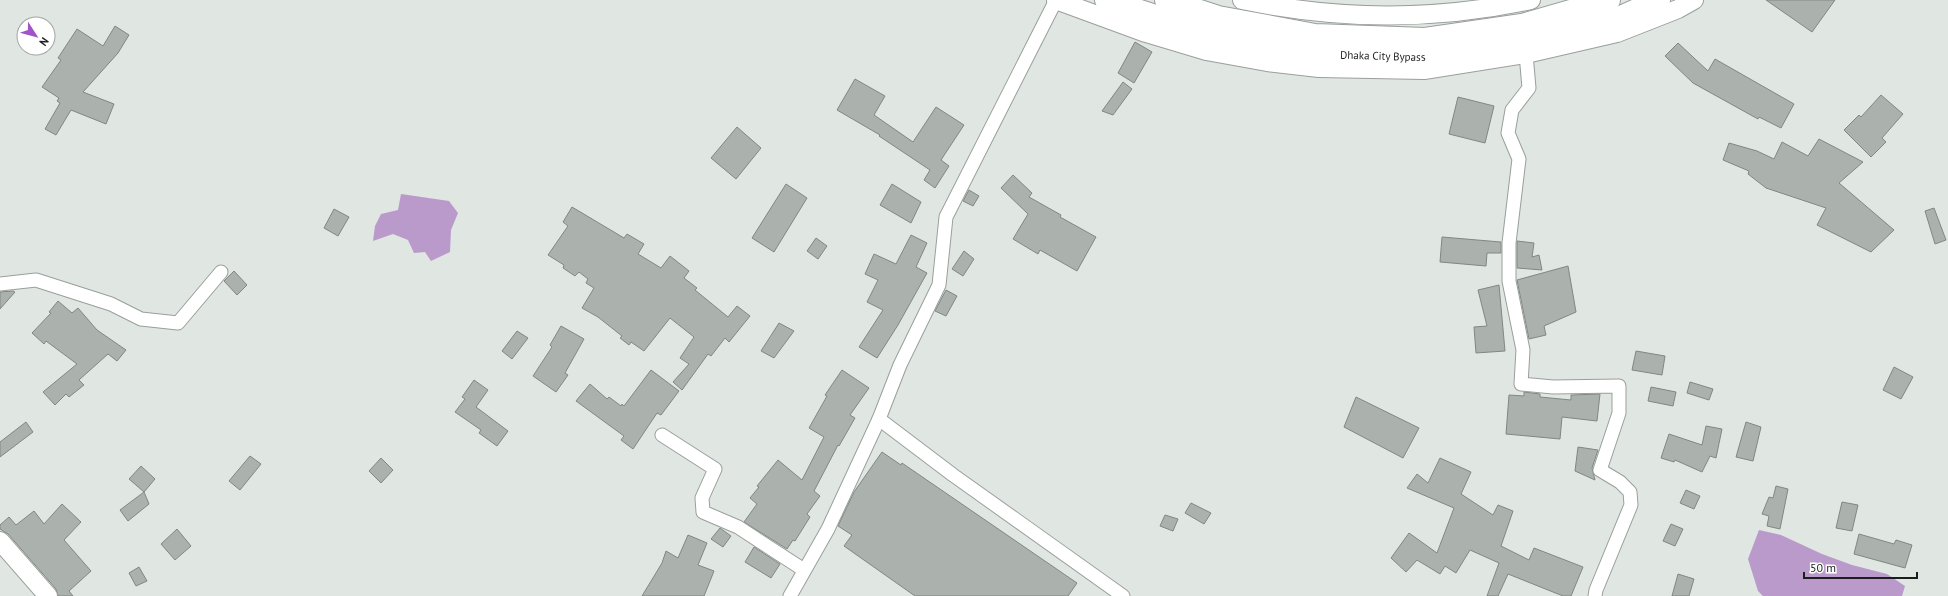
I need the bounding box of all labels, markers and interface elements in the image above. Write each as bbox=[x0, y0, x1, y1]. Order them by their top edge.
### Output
north arrow bbox=[16, 16, 56, 56]
text: N bbox=[36, 35, 52, 49]
street label: Dhaka City Bypass bbox=[1340, 48, 1427, 64]
scale bar bbox=[1804, 554, 1917, 580]
text: 50 m bbox=[1810, 560, 1836, 575]

